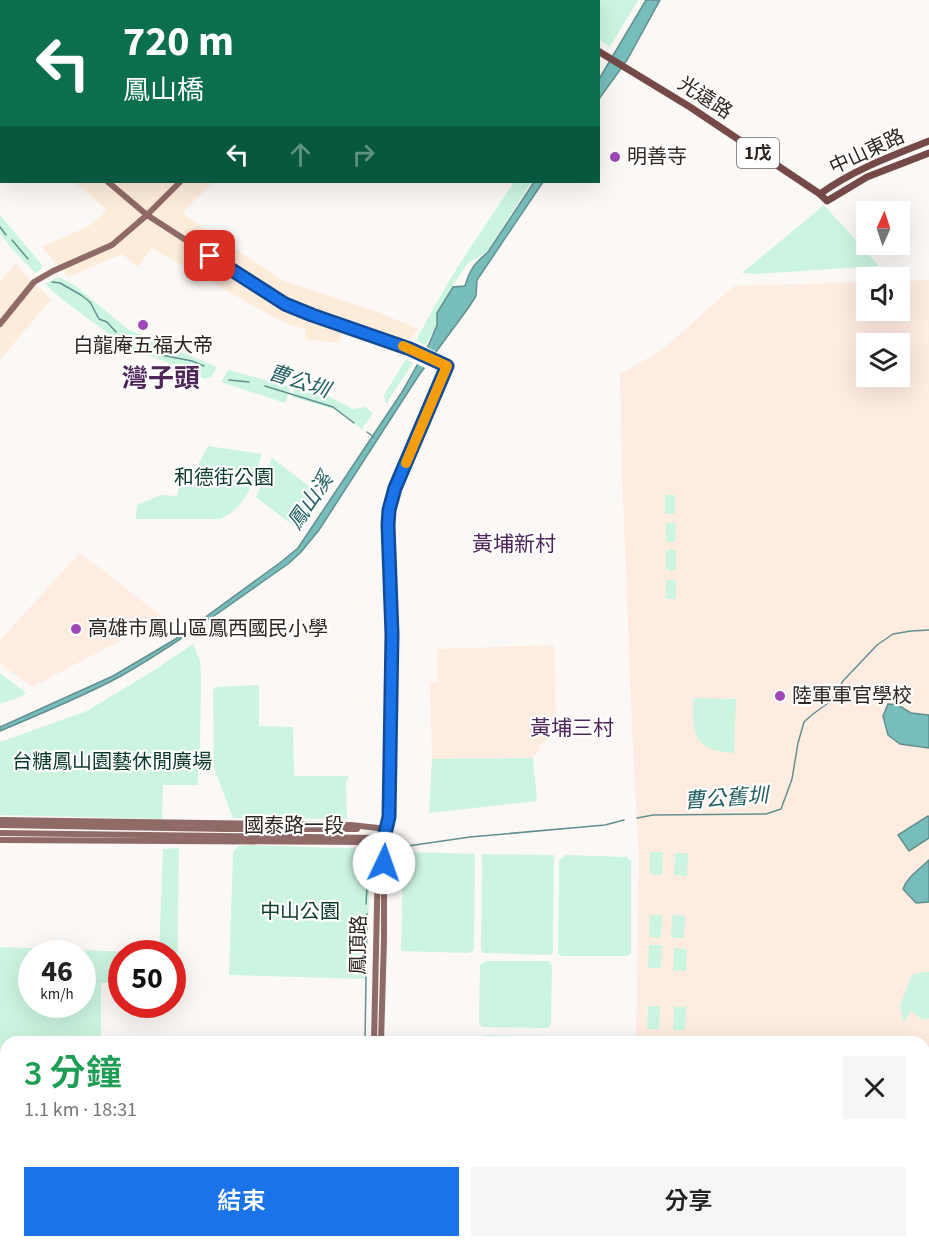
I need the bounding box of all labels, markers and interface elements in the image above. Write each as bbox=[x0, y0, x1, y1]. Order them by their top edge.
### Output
text: 720 m bbox=[123, 12, 234, 72]
icon: left bbox=[24, 24, 102, 102]
street label: 光遠路 bbox=[672, 70, 738, 126]
text: 鳳山橋 bbox=[123, 71, 204, 110]
street label: 中山東路 bbox=[825, 122, 909, 182]
icon: left bbox=[221, 138, 254, 171]
icon: ahead bbox=[284, 138, 317, 171]
icon: right bbox=[347, 138, 380, 171]
road number: 1戊 bbox=[737, 138, 779, 168]
place label: 明善寺 bbox=[627, 143, 687, 171]
marker: 明善寺 bbox=[608, 150, 622, 164]
north arrow bbox=[856, 201, 910, 255]
map controls bbox=[856, 201, 910, 387]
pin bbox=[184, 230, 235, 281]
icon: arrive bbox=[193, 239, 226, 272]
button: sound bbox=[856, 267, 910, 321]
marker: 白龍庵五福大帝 bbox=[136, 318, 150, 332]
place label: 白龍庵五福大帝 bbox=[73, 332, 213, 360]
button: layers bbox=[856, 333, 910, 387]
water label: 曹公圳 bbox=[264, 357, 336, 406]
district label: 灣子頭 bbox=[122, 360, 200, 397]
park label: 和德街公園 bbox=[174, 464, 274, 492]
water label: 鳳山溪 bbox=[280, 464, 342, 536]
district label: 黃埔新村 bbox=[472, 529, 556, 559]
place label: 高雄市鳳山區鳳西國民小學 bbox=[88, 615, 328, 643]
marker: 高雄市鳳山區鳳西國民小學 bbox=[69, 622, 83, 636]
place label: 陸軍軍官學校 bbox=[792, 682, 912, 710]
marker: 陸軍軍官學校 bbox=[773, 689, 787, 703]
district label: 黃埔三村 bbox=[530, 713, 614, 743]
park label: 台糖鳳山園藝休閒廣場 bbox=[12, 748, 212, 776]
water label: 曹公舊圳 bbox=[683, 780, 772, 816]
street label: 國泰路一段 bbox=[244, 812, 344, 840]
position arrow bbox=[352, 831, 416, 895]
park label: 中山公園 bbox=[260, 898, 340, 926]
street label: 鳳頂路 bbox=[344, 915, 374, 975]
speed limit sign: 50 bbox=[108, 940, 186, 1018]
text: 46 bbox=[41, 950, 73, 993]
text: km/h bbox=[40, 984, 74, 1005]
text: 3 分鐘 bbox=[24, 1048, 122, 1099]
button: close bbox=[843, 1056, 906, 1119]
text: 1.1 km · 18:31 bbox=[24, 1096, 137, 1124]
button: 結束 bbox=[24, 1167, 459, 1236]
button: 分享 bbox=[471, 1167, 906, 1236]

